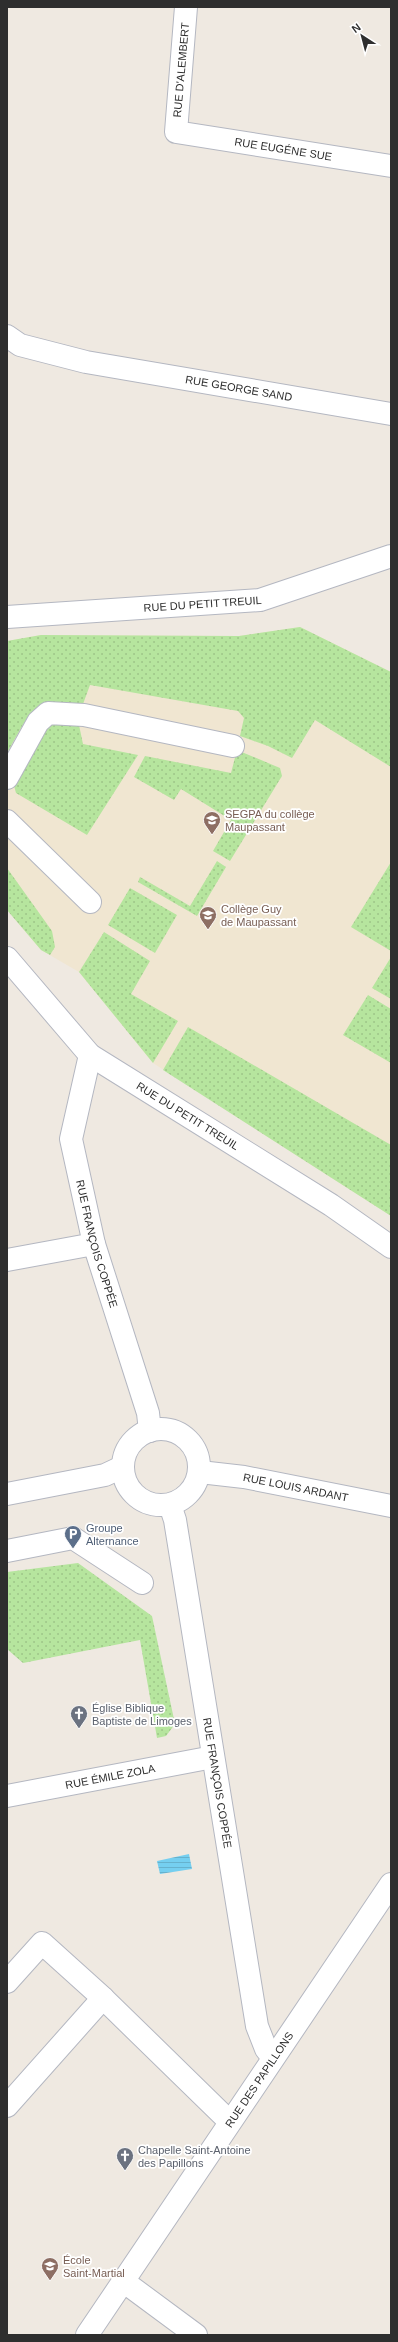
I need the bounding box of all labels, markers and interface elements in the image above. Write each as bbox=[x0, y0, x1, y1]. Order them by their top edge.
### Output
north arrow bbox=[342, 16, 382, 56]
text: N bbox=[349, 21, 363, 35]
street label: RUE D'ALEMBERT bbox=[171, 22, 191, 118]
street label: RUE EUGÉNE SUE bbox=[234, 135, 333, 163]
street label: RUE GEORGE SAND bbox=[184, 373, 293, 403]
street label: RUE DU PETIT TREUIL bbox=[143, 594, 262, 614]
place label: SEGPA du collège Maupassant bbox=[225, 808, 315, 833]
school or university icon: SEGPA du collège Maupassant bbox=[202, 810, 222, 835]
place label: Collège Guy de Maupassant bbox=[221, 903, 296, 928]
school or university icon: Collège Guy de Maupassant bbox=[198, 905, 218, 930]
street label: RUE DU PETIT TREUIL bbox=[135, 1080, 241, 1152]
street label: RUE FRANÇOIS COPPÉE bbox=[74, 1179, 120, 1309]
street label: RUE LOUIS ARDANT bbox=[242, 1471, 350, 1504]
place label: Groupe Alternance bbox=[86, 1522, 139, 1547]
parking icon: Groupe Alternance bbox=[63, 1524, 83, 1549]
place label: Église Biblique Baptiste de Limoges bbox=[92, 1702, 192, 1727]
church icon: Église Biblique Baptiste de Limoges bbox=[69, 1704, 89, 1729]
street label: RUE FRANÇOIS COPPÉE bbox=[201, 1717, 234, 1849]
street label: RUE ÉMILE ZOLA bbox=[64, 1762, 157, 1791]
street label: RUE DES PAPILLONS bbox=[223, 2030, 296, 2130]
place label: Chapelle Saint-Antoine des Papillons bbox=[138, 2144, 251, 2169]
church icon: Chapelle Saint-Antoine des Papillons bbox=[115, 2146, 135, 2171]
place label: École Saint-Martial bbox=[63, 2254, 125, 2279]
school or university icon: École Saint-Martial bbox=[40, 2256, 60, 2281]

